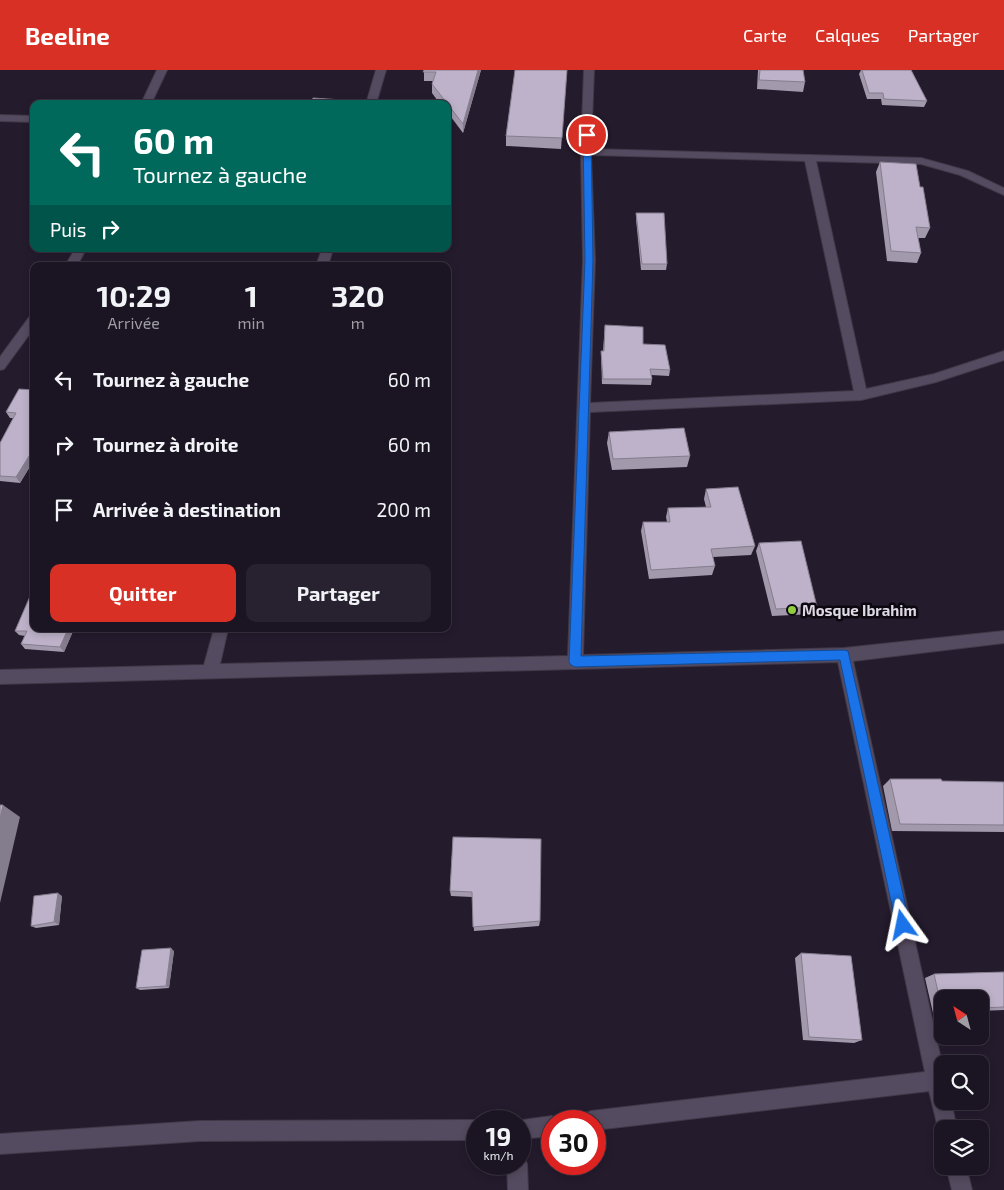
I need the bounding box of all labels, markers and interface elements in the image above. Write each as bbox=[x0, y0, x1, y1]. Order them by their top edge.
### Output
text: Beeline bbox=[25, 21, 110, 50]
text: Carte bbox=[743, 24, 787, 46]
text: Calques bbox=[815, 24, 880, 46]
text: Partager bbox=[908, 24, 979, 46]
pin bbox=[566, 114, 608, 156]
text: 60 m bbox=[133, 119, 214, 161]
icon: left bbox=[50, 120, 115, 185]
icon: arrive bbox=[573, 121, 601, 149]
text: Tournez à gauche bbox=[133, 161, 307, 187]
icon: right bbox=[96, 215, 124, 243]
text: Puis bbox=[50, 218, 86, 241]
text: 10:29 bbox=[96, 277, 171, 313]
text: 1 bbox=[245, 277, 258, 313]
text: 320 bbox=[331, 277, 385, 313]
text: Arrivée bbox=[108, 313, 160, 332]
text: min bbox=[238, 313, 265, 332]
text: m bbox=[351, 313, 365, 332]
icon: left bbox=[50, 366, 78, 394]
text: Tournez à gauche bbox=[93, 368, 249, 391]
text: 60 m bbox=[388, 368, 431, 391]
icon: right bbox=[50, 431, 78, 459]
text: Tournez à droite bbox=[93, 433, 239, 456]
text: 60 m bbox=[388, 433, 431, 456]
icon: arrive bbox=[50, 496, 78, 524]
text: Arrivée à destination bbox=[93, 498, 281, 521]
text: 200 m bbox=[377, 498, 431, 521]
button: Quitter bbox=[50, 564, 236, 622]
button: Partager bbox=[246, 564, 431, 622]
place label: Mosque Ibrahim bbox=[802, 601, 917, 619]
marker: Mosque Ibrahim bbox=[786, 604, 798, 616]
position arrow bbox=[876, 898, 928, 950]
north arrow bbox=[934, 990, 989, 1045]
map controls bbox=[934, 990, 989, 1175]
button: search bbox=[934, 1055, 989, 1110]
speed limit sign: 30 bbox=[541, 1110, 606, 1175]
button: layers bbox=[934, 1120, 989, 1175]
text: 19 bbox=[486, 1121, 511, 1151]
text: km/h bbox=[484, 1148, 513, 1162]

